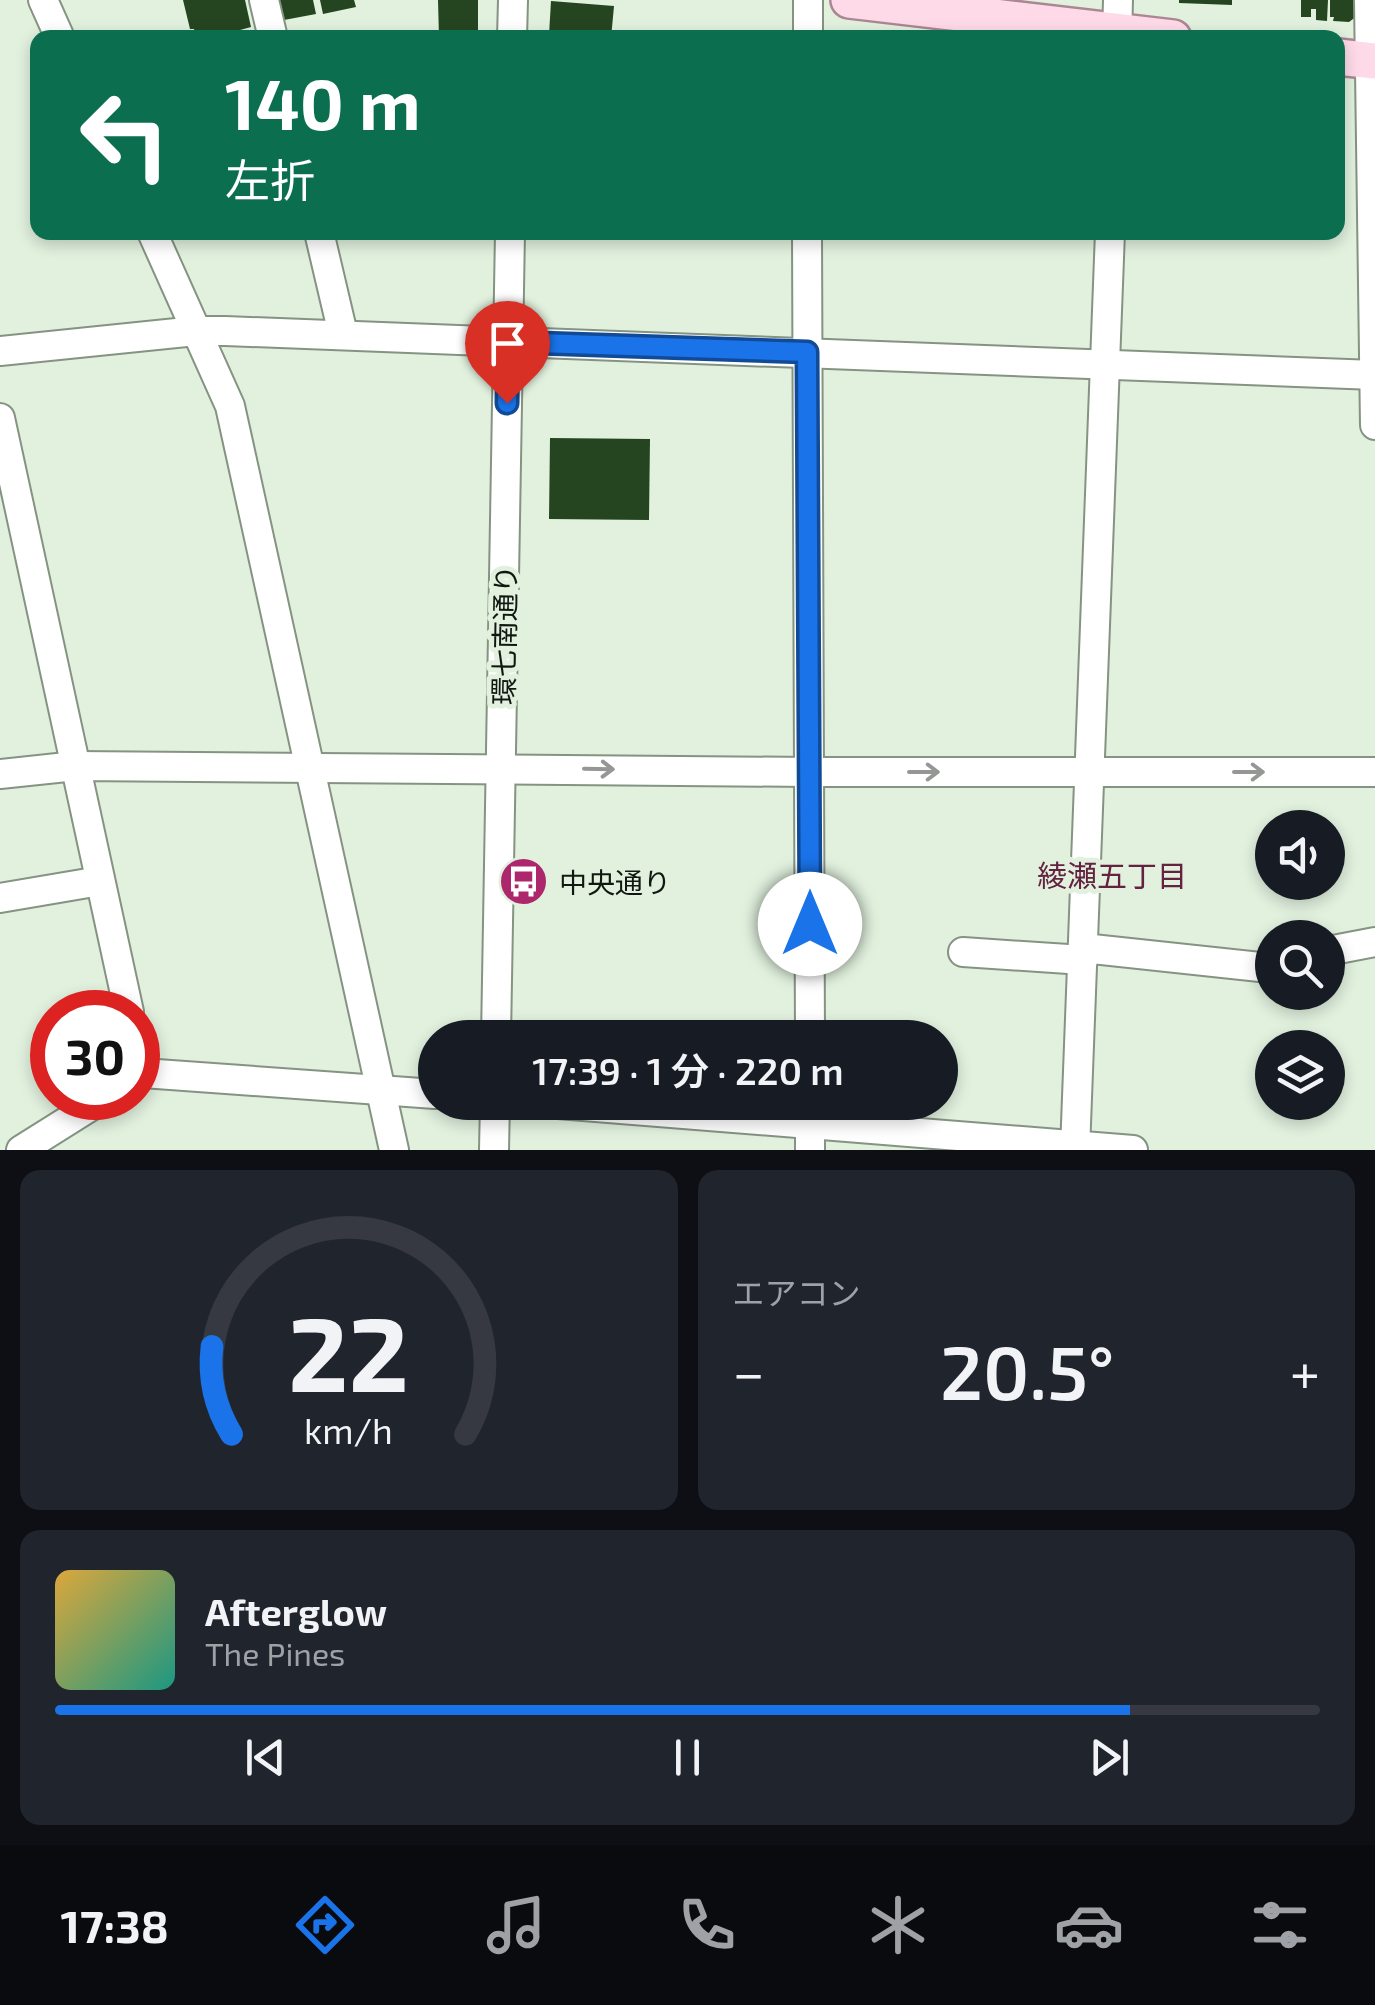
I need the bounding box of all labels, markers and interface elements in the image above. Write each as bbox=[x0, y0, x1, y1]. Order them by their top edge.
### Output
text: 140 m bbox=[225, 60, 421, 144]
icon: left bbox=[60, 70, 190, 200]
text: 左折 bbox=[225, 152, 315, 206]
pin bbox=[465, 301, 550, 404]
icon: arrive bbox=[480, 316, 535, 371]
street label: 環七南通り bbox=[486, 565, 522, 705]
one-way arrow bbox=[582, 759, 614, 778]
one-way arrow bbox=[906, 762, 939, 782]
one-way arrow bbox=[1232, 762, 1264, 782]
map controls bbox=[1255, 810, 1345, 1120]
button: sound bbox=[1255, 810, 1345, 900]
bus stop icon: 中央通り bbox=[498, 856, 550, 908]
district label: 綾瀬五丁目 bbox=[1037, 857, 1187, 893]
place label: 中央通り bbox=[559, 865, 671, 899]
position arrow bbox=[758, 872, 862, 976]
button: search bbox=[1255, 920, 1345, 1010]
speed limit sign: 30 bbox=[30, 990, 160, 1120]
button: layers bbox=[1255, 1030, 1345, 1120]
text: 17:39 · 1 分 · 220 m bbox=[532, 1047, 844, 1093]
text: エアコン bbox=[733, 1273, 861, 1311]
text: 22 bbox=[288, 1288, 409, 1413]
text: 20.5° bbox=[940, 1325, 1114, 1415]
text: − bbox=[733, 1338, 765, 1404]
text: + bbox=[1290, 1338, 1320, 1404]
text: km/h bbox=[304, 1408, 393, 1451]
text: Afterglow bbox=[205, 1588, 387, 1634]
text: The Pines bbox=[205, 1634, 345, 1672]
icon: previous bbox=[238, 1730, 293, 1785]
icon: pause bbox=[660, 1730, 715, 1785]
icon: next bbox=[1082, 1730, 1137, 1785]
icon: directions bbox=[290, 1890, 360, 1960]
icon: music bbox=[481, 1890, 551, 1960]
icon: phone bbox=[672, 1890, 742, 1960]
icon: climate bbox=[863, 1890, 933, 1960]
icon: car bbox=[1054, 1890, 1124, 1960]
icon: filters bbox=[1245, 1890, 1315, 1960]
text: 17:38 bbox=[60, 1898, 169, 1952]

